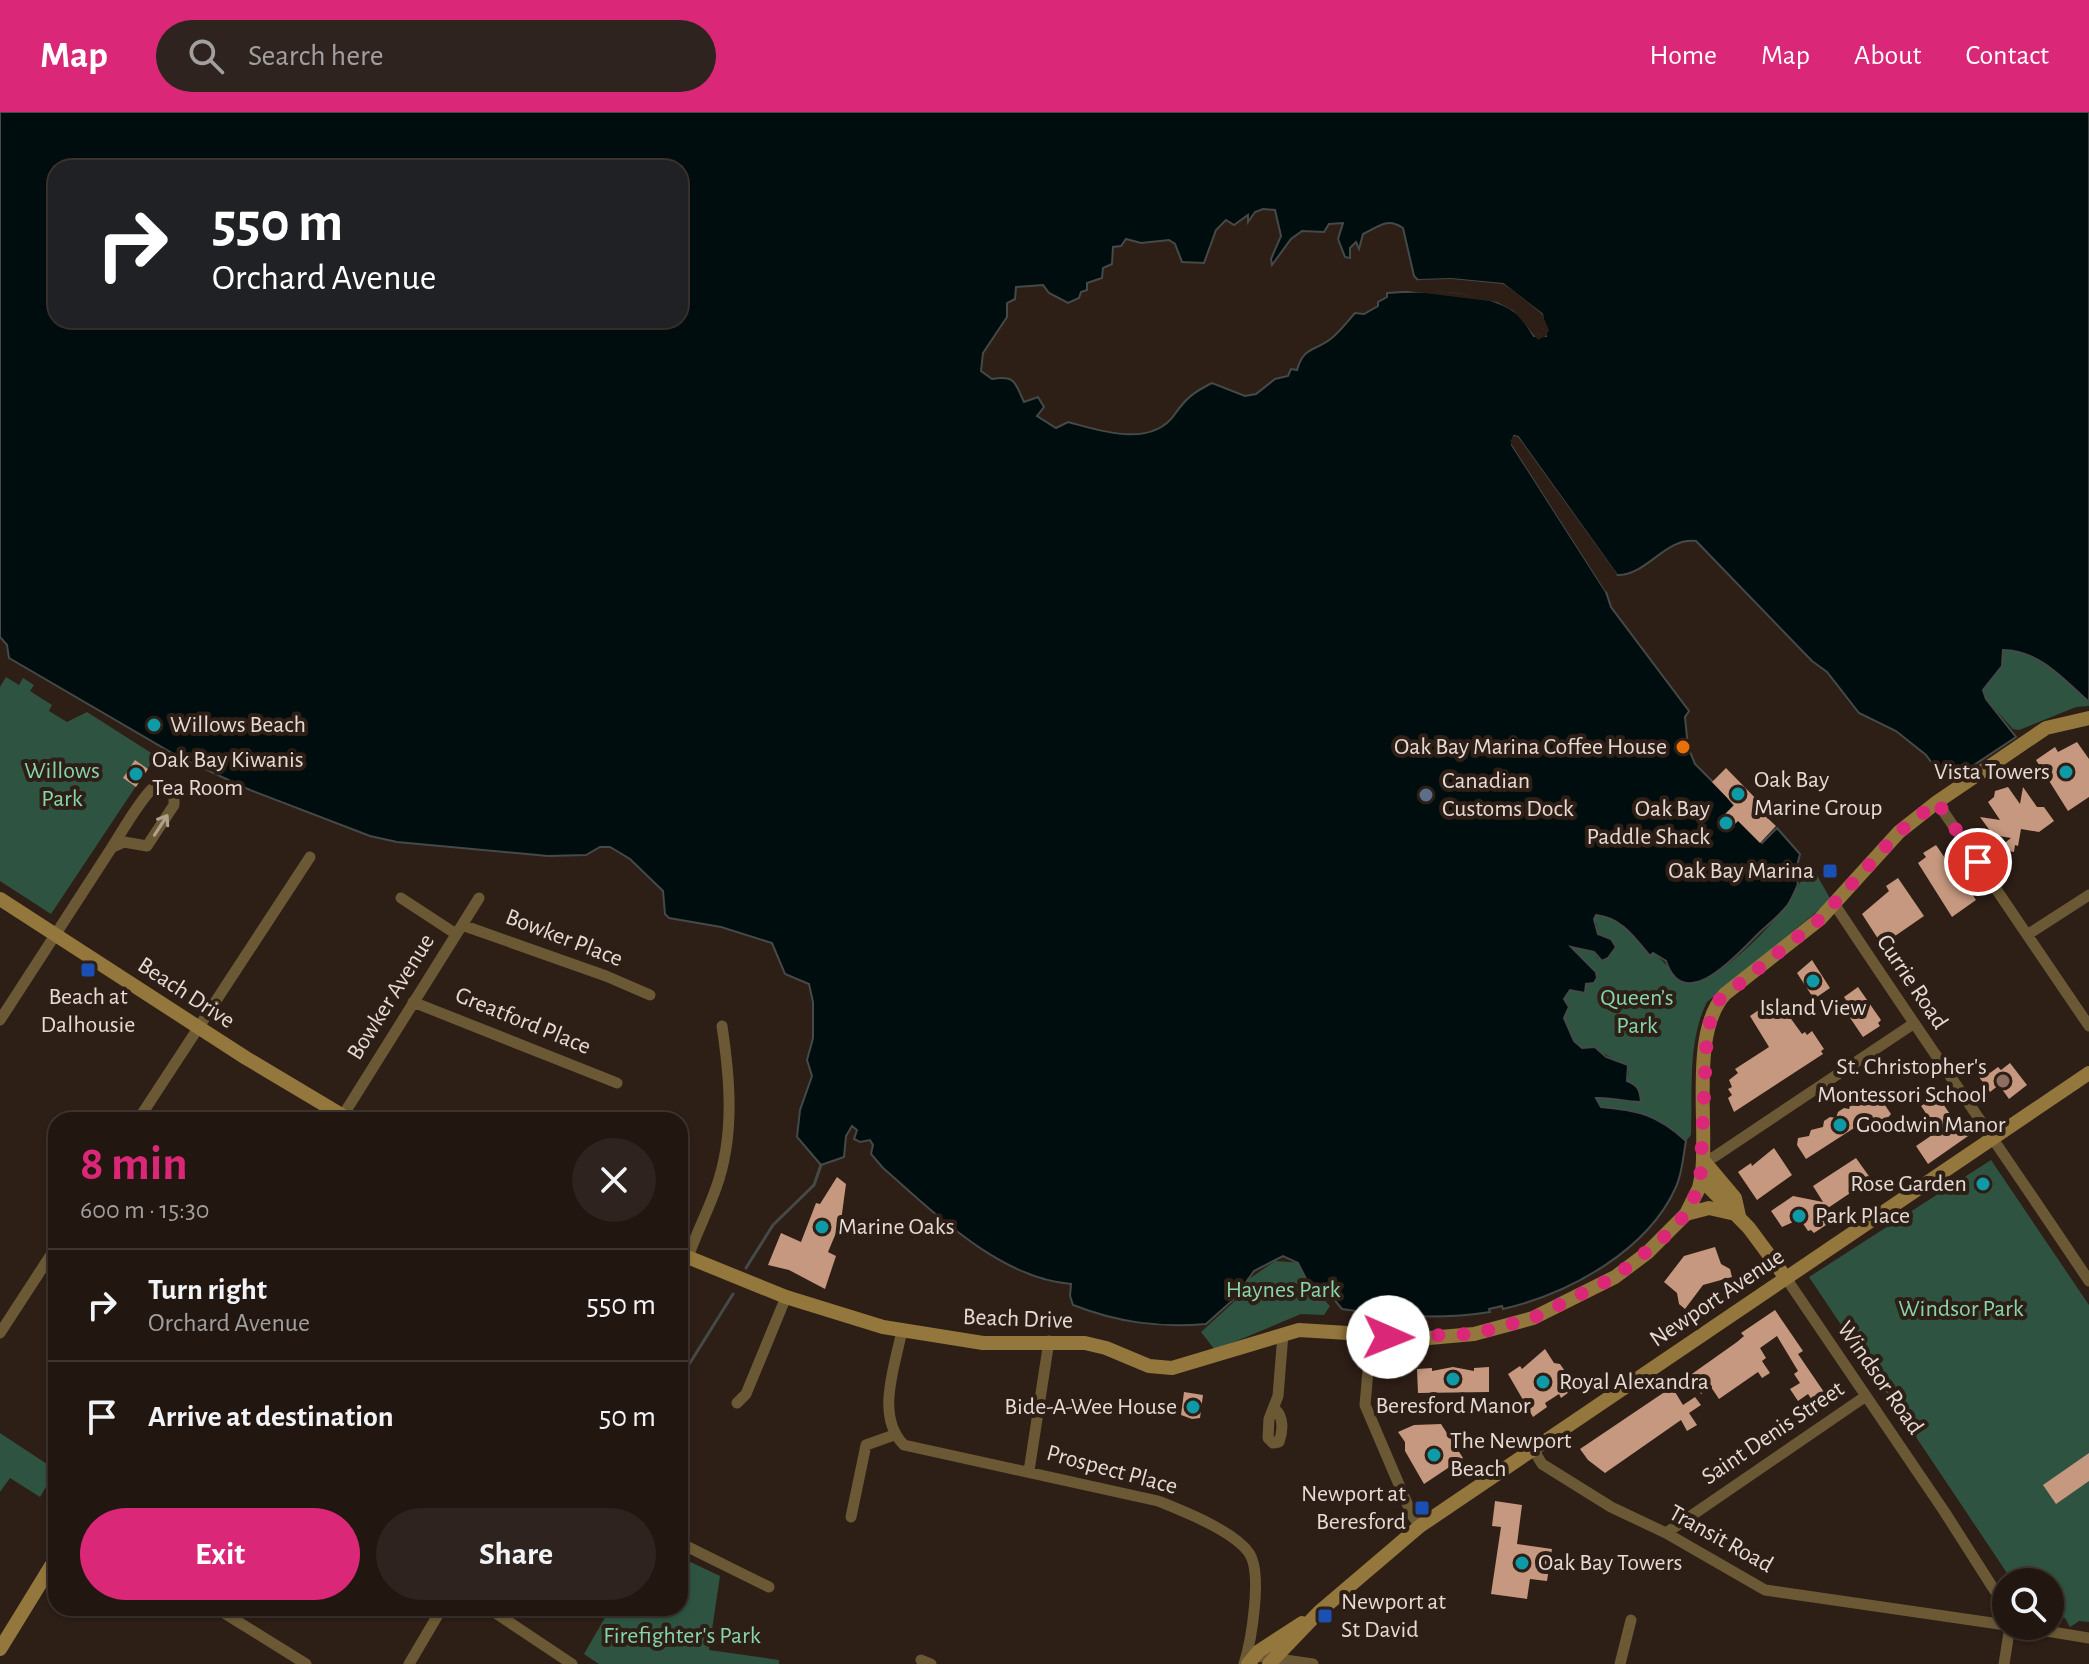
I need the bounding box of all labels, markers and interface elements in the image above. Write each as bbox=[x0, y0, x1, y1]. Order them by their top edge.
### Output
search box bbox=[156, 20, 716, 92]
icon: search bbox=[184, 34, 228, 78]
text: Map bbox=[40, 37, 108, 75]
text: Search here bbox=[248, 41, 384, 71]
text: Home bbox=[1650, 42, 1717, 70]
text: Map bbox=[1761, 42, 1810, 70]
text: About bbox=[1854, 42, 1922, 70]
text: Contact bbox=[1966, 42, 2049, 70]
icon: right bbox=[80, 192, 184, 296]
text: 550 m bbox=[212, 195, 343, 251]
text: Orchard Avenue bbox=[212, 260, 436, 296]
place label: Willows Beach bbox=[170, 713, 306, 737]
marker: Willows Beach bbox=[145, 716, 163, 734]
place label: Oak Bay Marina Coffee House bbox=[1394, 735, 1667, 759]
marker: Oak Bay Marina Coffee House bbox=[1674, 738, 1692, 756]
place label: Oak Bay Kiwanis Tea Room bbox=[152, 748, 304, 800]
park label: Willows Park bbox=[24, 759, 100, 811]
place label: Vista Towers bbox=[1934, 760, 2050, 784]
marker: Vista Towers bbox=[2057, 763, 2075, 781]
marker: Oak Bay Kiwanis Tea Room bbox=[127, 765, 145, 783]
place label: Oak Bay Marine Group bbox=[1754, 768, 1882, 820]
place label: Canadian Customs Dock bbox=[1442, 769, 1574, 821]
marker: Oak Bay Marine Group bbox=[1729, 785, 1747, 803]
marker: Canadian Customs Dock bbox=[1417, 786, 1435, 804]
place label: Oak Bay Paddle Shack bbox=[1586, 797, 1710, 849]
one-way arrow bbox=[153, 814, 169, 837]
marker: Oak Bay Paddle Shack bbox=[1717, 814, 1735, 832]
pin bbox=[1944, 828, 2012, 896]
icon: arrive bbox=[1956, 840, 2000, 884]
place label: Oak Bay Marina bbox=[1668, 859, 1814, 883]
marker: Oak Bay Marina bbox=[1821, 862, 1839, 880]
street label: Bowker Place bbox=[502, 905, 626, 971]
street label: Bowker Avenue bbox=[343, 930, 439, 1064]
street label: Currie Road bbox=[1872, 930, 1952, 1034]
street label: Beach Drive bbox=[133, 953, 239, 1033]
marker: Beach at Dalhousie bbox=[79, 961, 97, 979]
marker: Island View bbox=[1804, 972, 1822, 990]
street label: Greatford Place bbox=[452, 983, 594, 1059]
place label: Beach at Dalhousie bbox=[41, 985, 135, 1037]
park label: Queen’s Park bbox=[1600, 986, 1674, 1038]
place label: Island View bbox=[1760, 996, 1866, 1020]
place label: St. Christopher's Montessori School bbox=[1817, 1055, 1987, 1107]
marker: St. Christopher's Montessori School bbox=[1994, 1072, 2012, 1090]
place label: Goodwin Manor bbox=[1856, 1113, 2006, 1137]
marker: Goodwin Manor bbox=[1831, 1116, 1849, 1134]
button: close bbox=[572, 1138, 656, 1222]
text: 8 min bbox=[80, 1141, 188, 1189]
place label: Rose Garden bbox=[1850, 1172, 1967, 1196]
marker: Rose Garden bbox=[1974, 1175, 1992, 1193]
text: 600 m · 15:30 bbox=[80, 1197, 210, 1223]
place label: Park Place bbox=[1815, 1204, 1910, 1228]
marker: Park Place bbox=[1790, 1207, 1808, 1225]
place label: Marine Oaks bbox=[838, 1215, 955, 1239]
marker: Marine Oaks bbox=[813, 1218, 831, 1236]
street label: Newport Avenue bbox=[1646, 1244, 1788, 1352]
text: Turn right bbox=[148, 1275, 267, 1305]
park label: Haynes Park bbox=[1226, 1278, 1340, 1302]
icon: right bbox=[80, 1283, 124, 1327]
text: 550 m bbox=[586, 1290, 656, 1320]
position arrow bbox=[1346, 1295, 1430, 1379]
park label: Windsor Park bbox=[1898, 1297, 2024, 1321]
street label: Beach Drive bbox=[962, 1305, 1074, 1333]
text: Orchard Avenue bbox=[148, 1310, 310, 1336]
street label: Windsor Road bbox=[1832, 1317, 1928, 1439]
marker: Beresford Manor bbox=[1444, 1370, 1462, 1388]
place label: Royal Alexandra bbox=[1559, 1370, 1709, 1394]
marker: Royal Alexandra bbox=[1534, 1373, 1552, 1391]
street label: Saint Denis Street bbox=[1698, 1376, 1849, 1489]
place label: Beresford Manor bbox=[1375, 1394, 1531, 1418]
icon: arrive bbox=[80, 1395, 124, 1439]
place label: Bide-A-Wee House bbox=[1004, 1395, 1177, 1419]
marker: Bide-A-Wee House bbox=[1184, 1398, 1202, 1416]
text: Arrive at destination bbox=[148, 1402, 394, 1432]
text: 50 m bbox=[599, 1402, 656, 1432]
place label: The Newport Beach bbox=[1450, 1429, 1572, 1481]
street label: Prospect Place bbox=[1044, 1441, 1180, 1499]
marker: The Newport Beach bbox=[1425, 1446, 1443, 1464]
place label: Newport at Beresford bbox=[1301, 1482, 1406, 1534]
marker: Newport at Beresford bbox=[1413, 1499, 1431, 1517]
street label: Transit Road bbox=[1665, 1501, 1777, 1577]
button: Exit bbox=[80, 1508, 360, 1600]
button: Share bbox=[376, 1508, 656, 1600]
place label: Oak Bay Towers bbox=[1538, 1551, 1682, 1575]
marker: Oak Bay Towers bbox=[1513, 1554, 1531, 1572]
map controls bbox=[1992, 1568, 2064, 1640]
button: search bbox=[1992, 1568, 2064, 1640]
place label: Newport at St David bbox=[1341, 1590, 1446, 1642]
marker: Newport at St David bbox=[1316, 1607, 1334, 1625]
park label: Firefighter's Park bbox=[603, 1624, 761, 1648]

